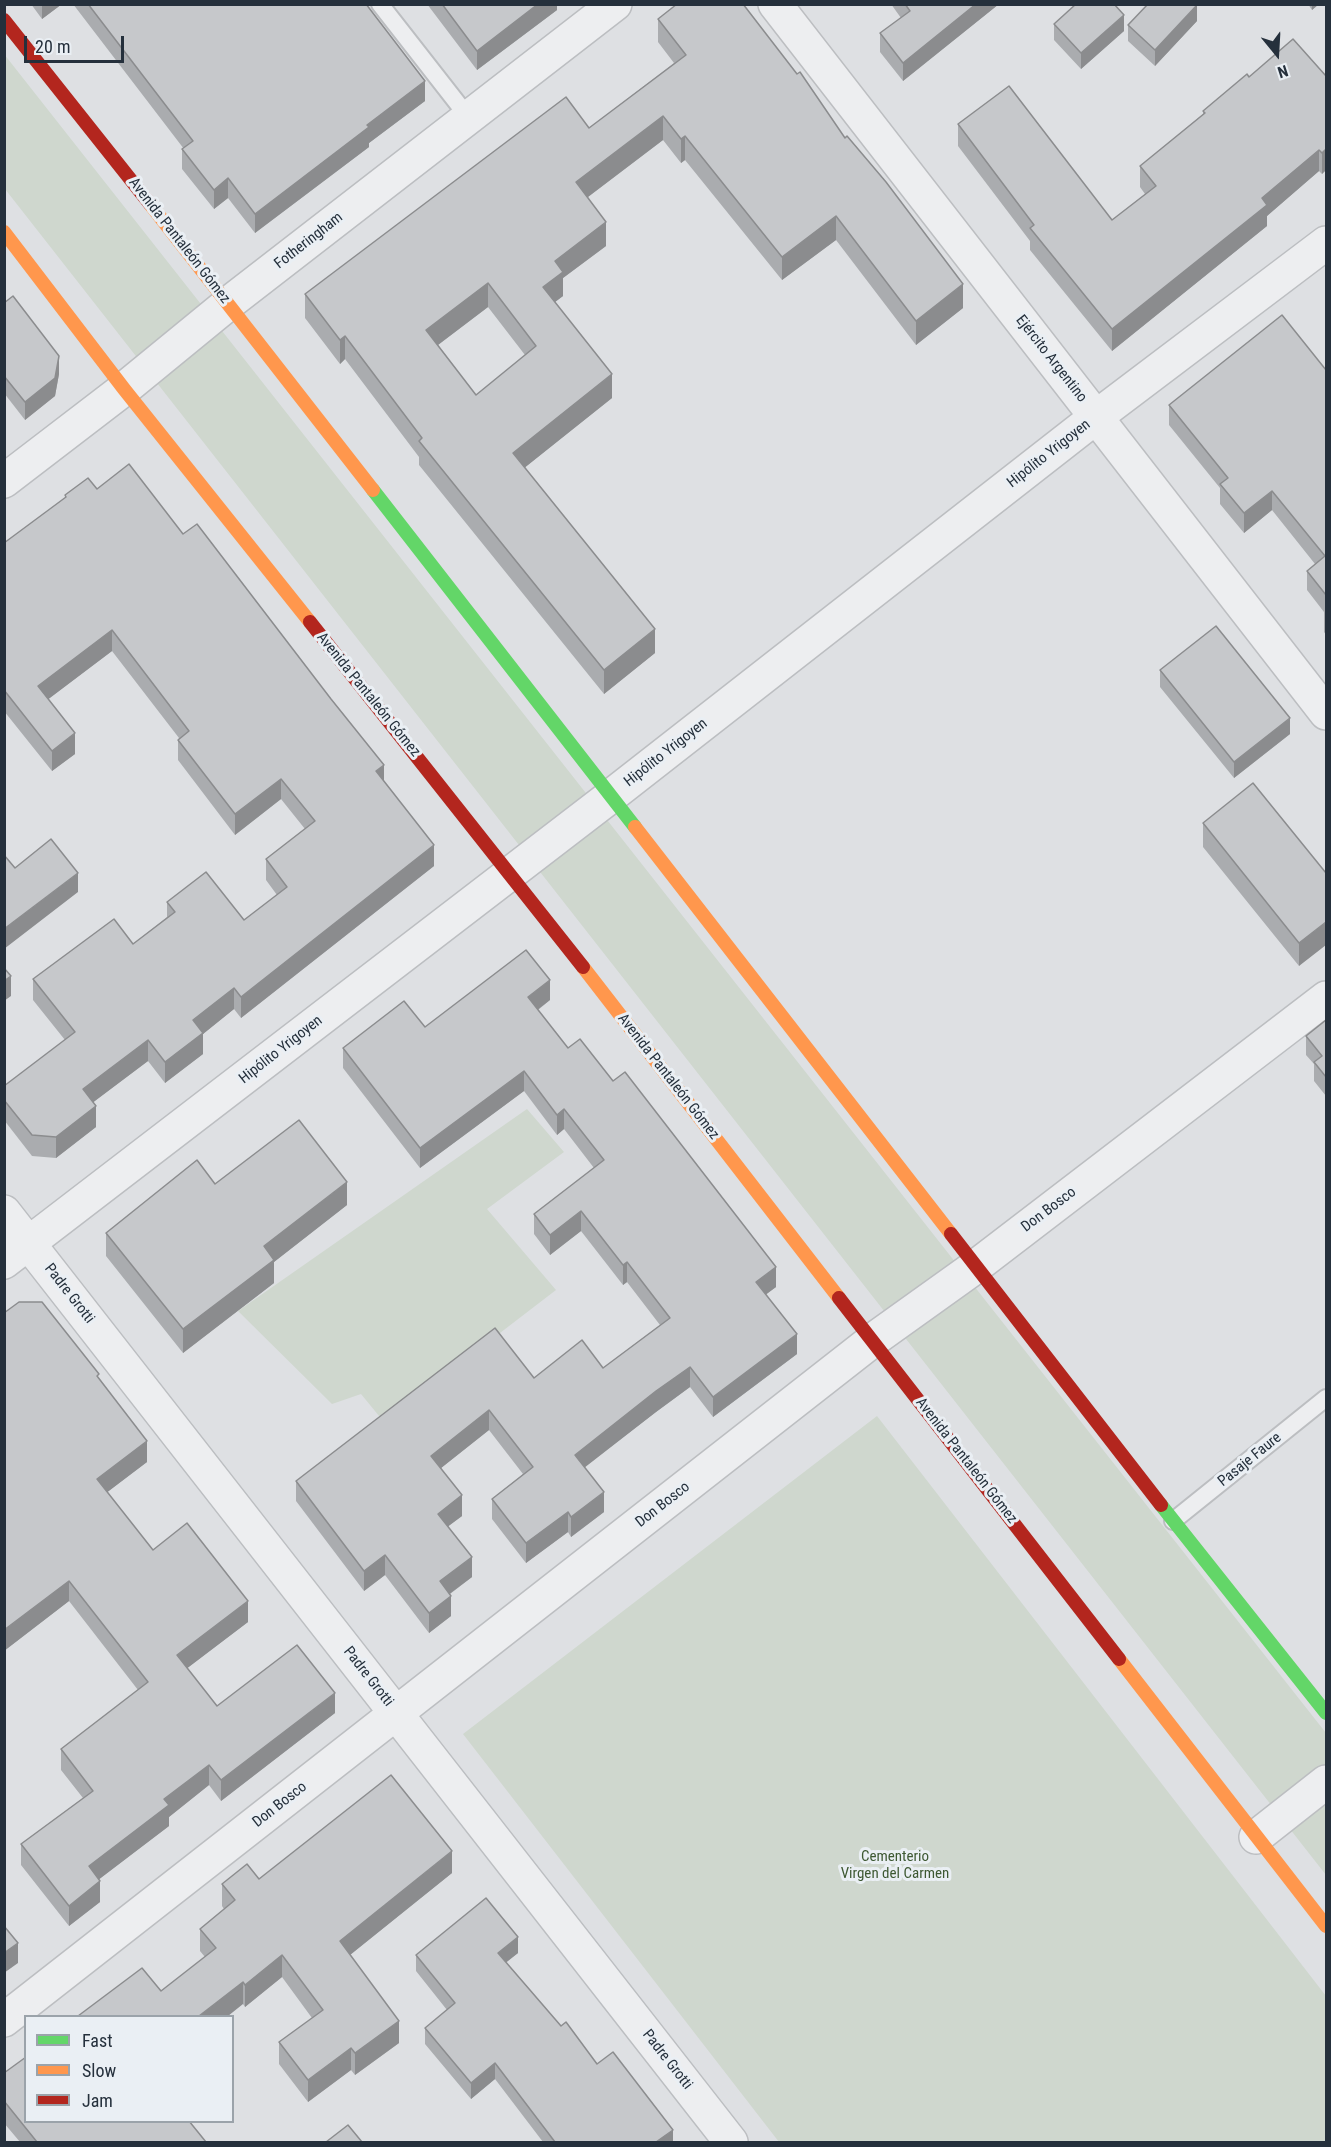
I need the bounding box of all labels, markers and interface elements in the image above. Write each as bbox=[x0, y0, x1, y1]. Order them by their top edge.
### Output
scale bar bbox=[27, 24, 128, 62]
north arrow bbox=[1247, 24, 1307, 84]
text: 20 m bbox=[35, 36, 70, 57]
text: N bbox=[1275, 61, 1290, 82]
street label: Avenida Pantaleón Gómez bbox=[124, 174, 234, 308]
street label: Fotheringham bbox=[271, 209, 347, 273]
street label: Ejército Argentino bbox=[1011, 312, 1091, 406]
street label: Hipólito Yrigoyen bbox=[1004, 416, 1094, 492]
street label: Avenida Pantaleón Gómez bbox=[312, 629, 424, 761]
street label: Hipólito Yrigoyen bbox=[621, 715, 711, 791]
street label: Avenida Pantaleón Gómez bbox=[613, 1010, 723, 1144]
street label: Hipólito Yrigoyen bbox=[236, 1012, 326, 1088]
street label: Don Bosco bbox=[1018, 1184, 1080, 1236]
street label: Padre Grotti bbox=[40, 1261, 98, 1327]
street label: Avenida Pantaleón Gómez bbox=[911, 1394, 1021, 1528]
street label: Pasaje Faure bbox=[1215, 1429, 1285, 1491]
street label: Don Bosco bbox=[632, 1478, 694, 1532]
street label: Padre Grotti bbox=[339, 1644, 397, 1710]
street label: Don Bosco bbox=[249, 1778, 311, 1832]
park label: Cementerio Virgen del Carmen bbox=[841, 1848, 949, 1883]
legend bbox=[24, 2015, 234, 2123]
street label: Padre Grotti bbox=[638, 2027, 696, 2093]
text: Fast bbox=[82, 2030, 113, 2051]
text: Slow bbox=[82, 2060, 116, 2081]
text: Jam bbox=[82, 2090, 113, 2111]

